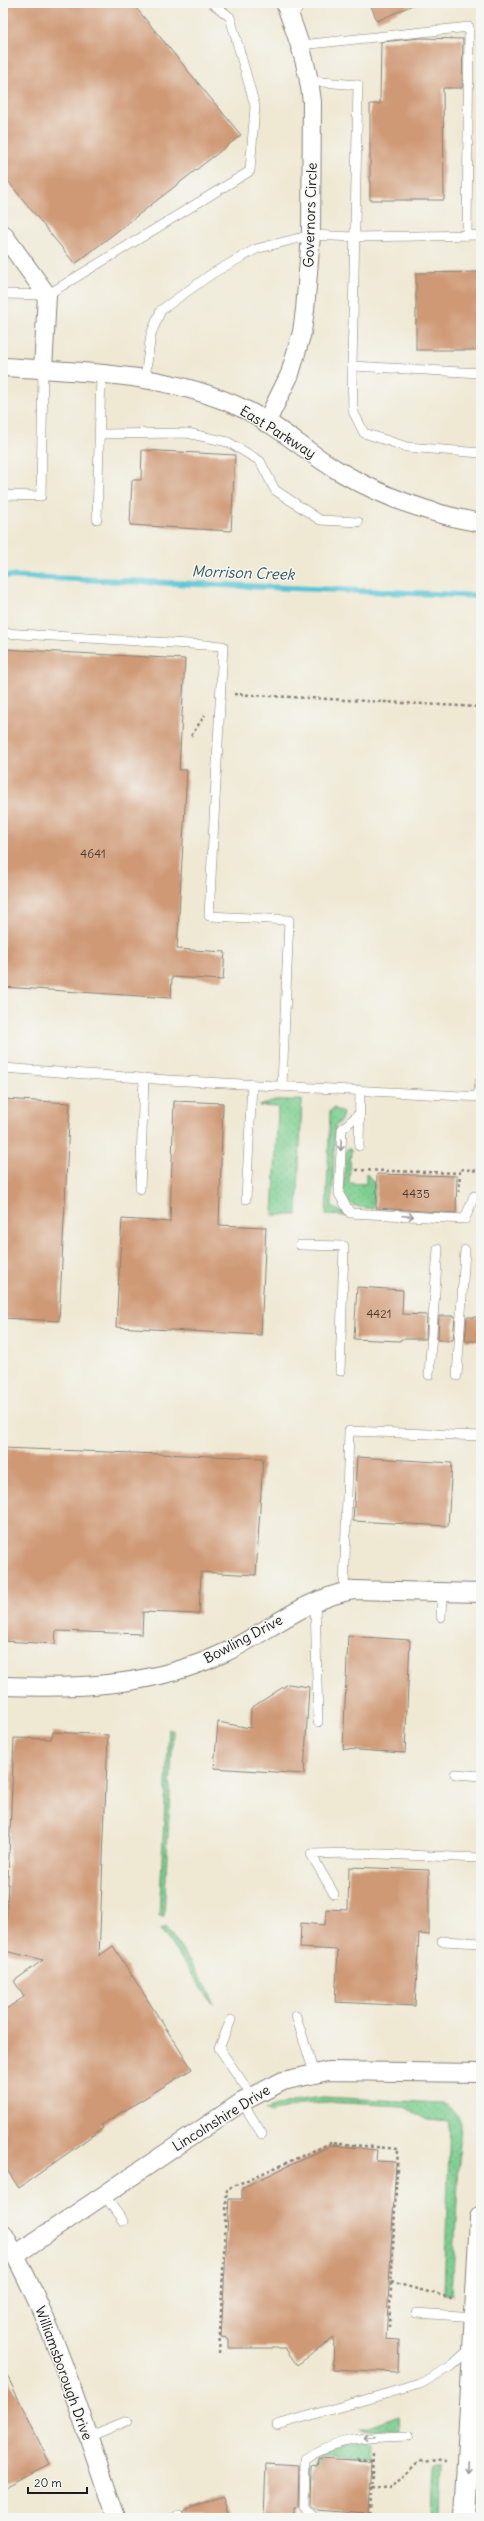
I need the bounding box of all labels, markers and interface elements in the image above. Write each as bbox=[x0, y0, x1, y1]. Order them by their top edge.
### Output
street label: Governors Circle bbox=[299, 162, 321, 268]
street label: East Parkway bbox=[237, 402, 319, 462]
water label: Morrison Creek bbox=[191, 561, 296, 584]
house number: 4641 bbox=[80, 846, 106, 861]
one-way arrow bbox=[337, 1138, 345, 1151]
house number: 4435 bbox=[402, 1186, 430, 1201]
one-way arrow bbox=[401, 1212, 414, 1220]
house number: 4421 bbox=[366, 1306, 392, 1321]
street label: Bowling Drive bbox=[201, 1611, 285, 1667]
street label: Lincolnshire Drive bbox=[169, 2081, 273, 2155]
street label: Williamsborough Drive bbox=[31, 2303, 97, 2443]
one-way arrow bbox=[364, 2433, 377, 2441]
one-way arrow bbox=[465, 2460, 472, 2473]
scale bar bbox=[28, 2469, 87, 2495]
text: 20 m bbox=[34, 2475, 62, 2490]

